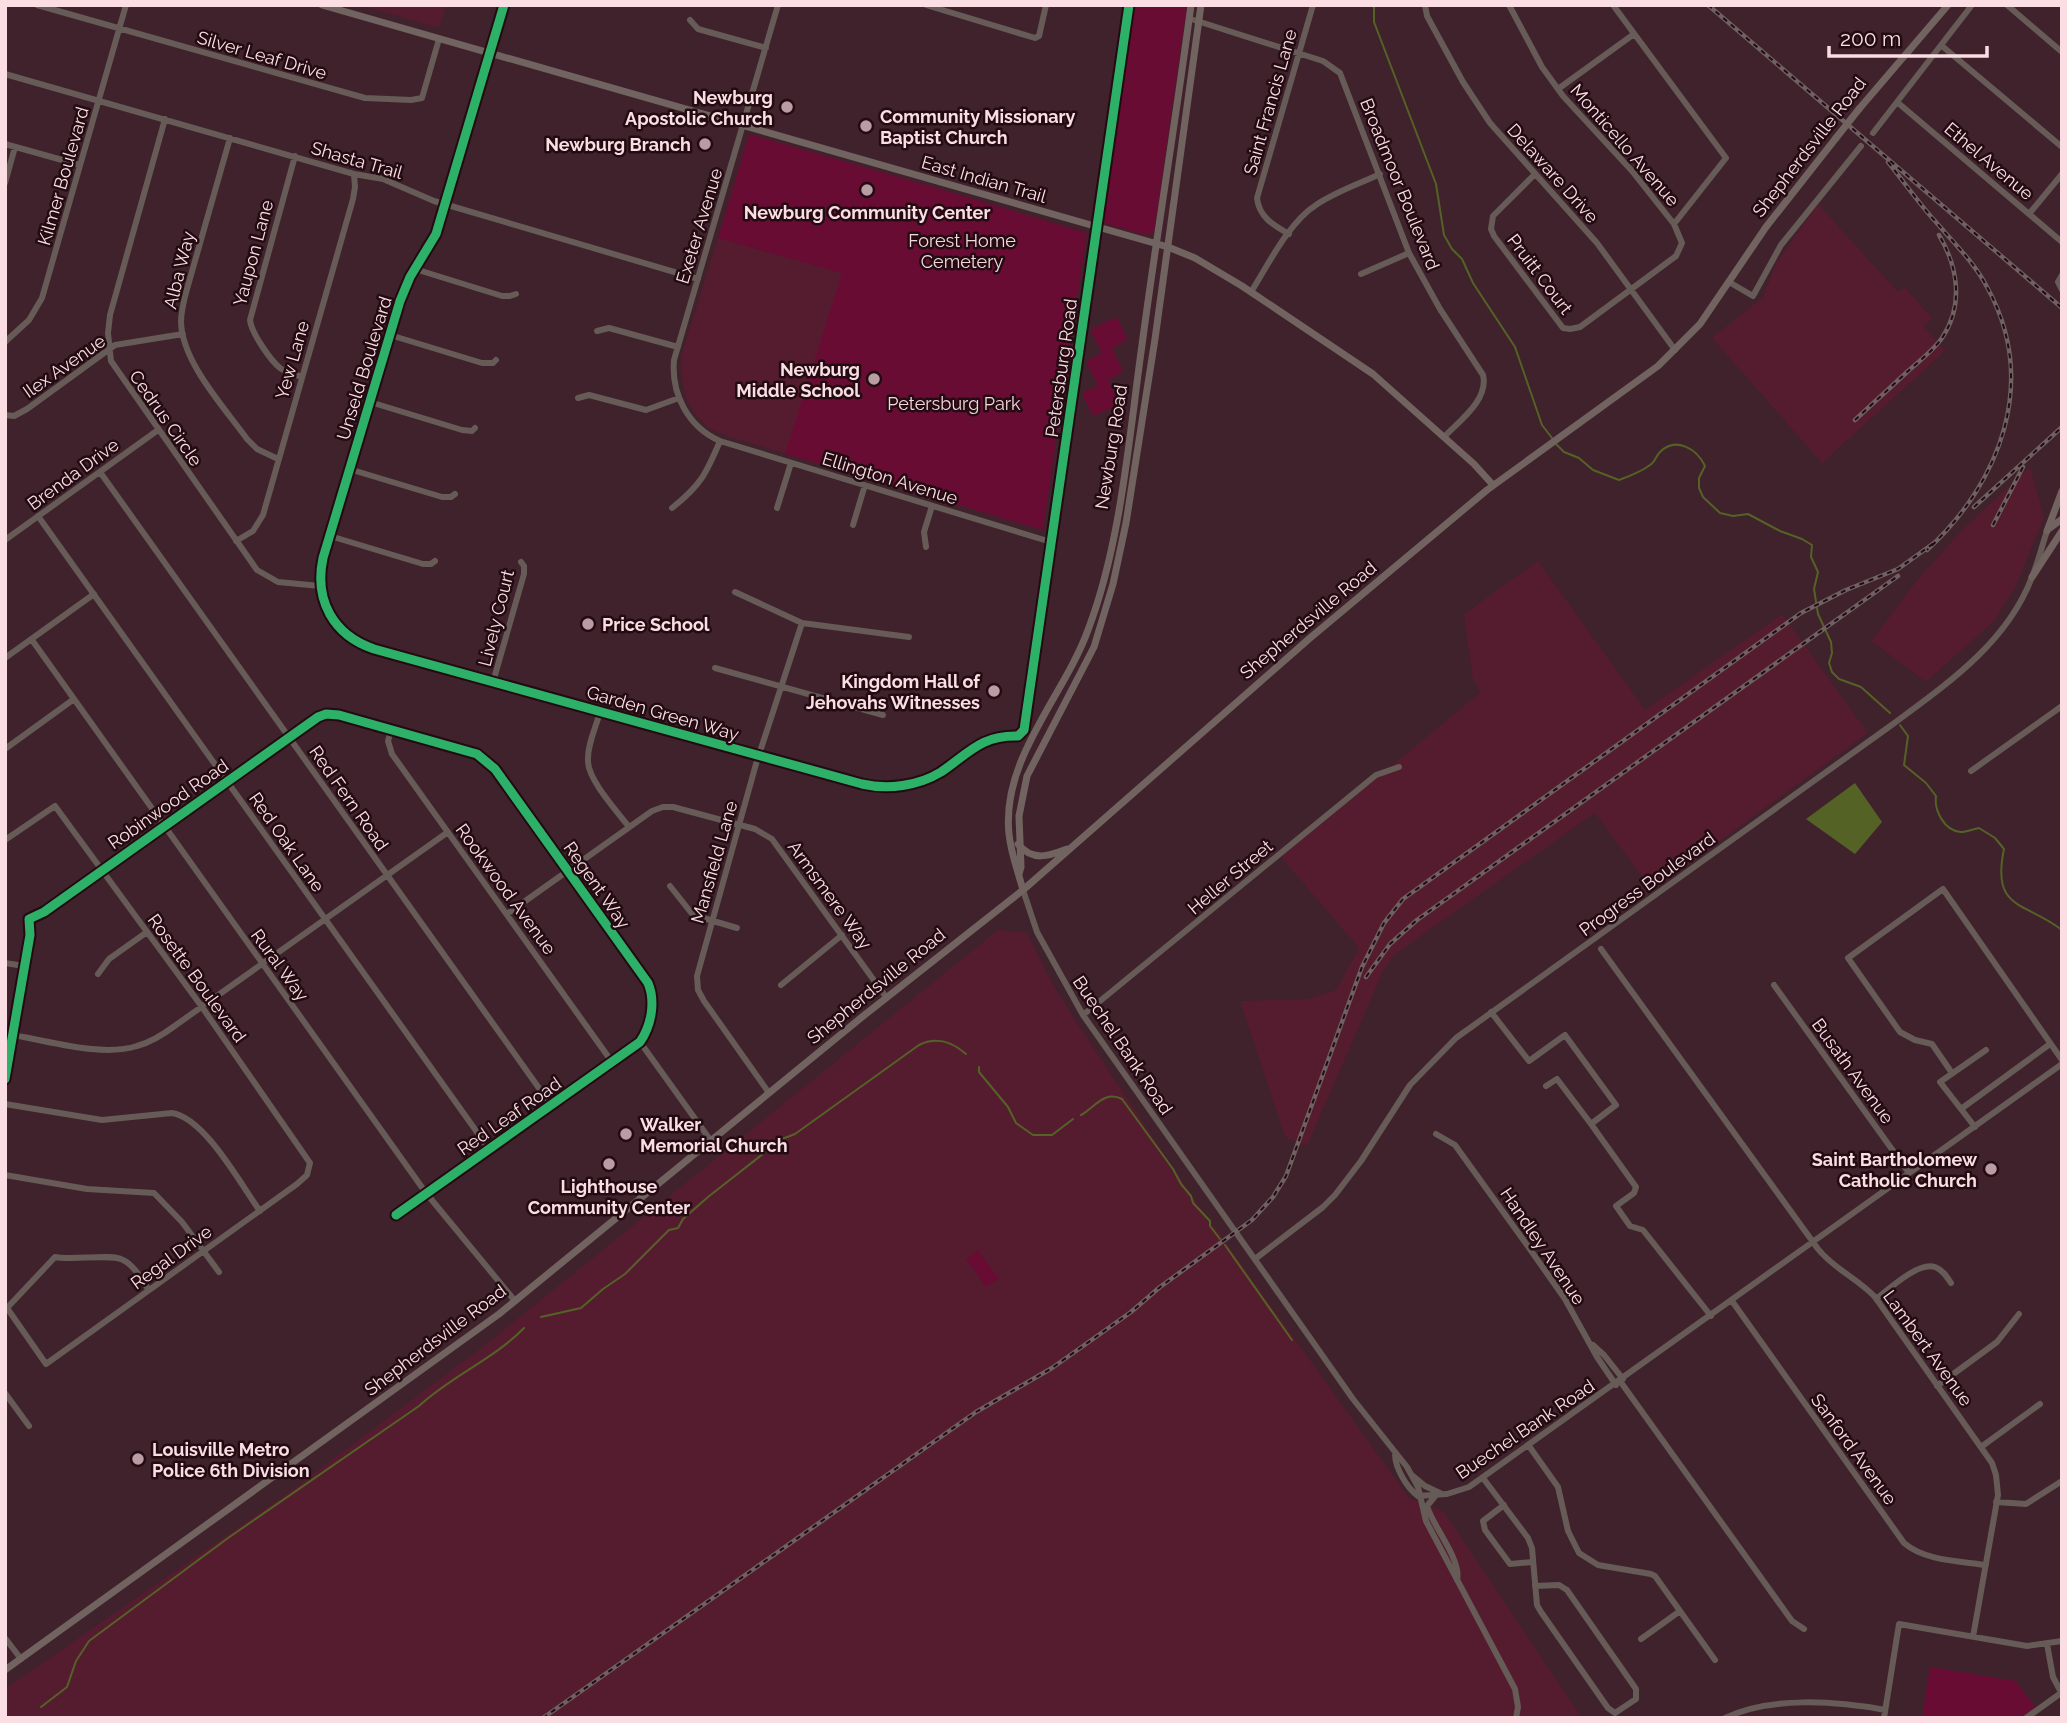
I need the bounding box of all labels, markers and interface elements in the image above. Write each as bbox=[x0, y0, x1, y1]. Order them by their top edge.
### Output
scale bar bbox=[1829, 14, 1986, 58]
street label: Saint Francis Lane bbox=[1239, 26, 1301, 177]
text: 200 m bbox=[1840, 26, 1901, 51]
street label: Silver Leaf Drive bbox=[195, 27, 329, 84]
street label: Shepherdsville Road bbox=[1748, 73, 1870, 221]
street label: Monticello Avenue bbox=[1566, 80, 1684, 211]
place label: Newburg Apostolic Church bbox=[625, 87, 773, 129]
street label: Broadmoor Boulevard bbox=[1356, 95, 1444, 273]
marker: Newburg Apostolic Church bbox=[779, 99, 795, 115]
street label: Kilmer Boulevard bbox=[33, 104, 93, 248]
place label: Community Missionary Baptist Church bbox=[880, 106, 1076, 148]
marker: Community Missionary Baptist Church bbox=[858, 118, 874, 134]
street label: Ethel Avenue bbox=[1940, 118, 2038, 204]
street label: Delaware Drive bbox=[1503, 119, 1603, 227]
place label: Newburg Branch bbox=[545, 134, 691, 155]
marker: Newburg Branch bbox=[697, 136, 713, 152]
street label: Shasta Trail bbox=[309, 137, 405, 183]
street label: East Indian Trail bbox=[919, 151, 1049, 207]
street label: Exeter Avenue bbox=[671, 165, 727, 286]
marker: Newburg Community Center bbox=[859, 182, 875, 198]
street label: Yaupon Lane bbox=[229, 197, 277, 308]
place label: Newburg Community Center bbox=[744, 202, 990, 223]
street label: Alba Way bbox=[159, 229, 199, 311]
park label: Forest Home Cemetery bbox=[908, 230, 1016, 272]
street label: Pruitt Court bbox=[1503, 230, 1577, 318]
street label: Unseld Boulevard bbox=[332, 294, 396, 442]
street label: Petersburg Road bbox=[1041, 297, 1081, 439]
street label: Yew Lane bbox=[271, 318, 313, 402]
street label: Ilex Avenue bbox=[19, 330, 110, 402]
place label: Newburg Middle School bbox=[736, 359, 860, 401]
street label: Cedrus Circle bbox=[125, 366, 207, 470]
marker: Newburg Middle School bbox=[866, 371, 882, 387]
street label: Newburg Road bbox=[1091, 383, 1131, 511]
park label: Petersburg Park bbox=[887, 393, 1021, 414]
street label: Brenda Drive bbox=[23, 434, 123, 514]
street label: Ellington Avenue bbox=[820, 447, 961, 509]
street label: Shepherdsville Road bbox=[1236, 557, 1380, 683]
street label: Lively Court bbox=[474, 568, 518, 668]
place label: Price School bbox=[602, 614, 710, 635]
marker: Price School bbox=[580, 616, 596, 632]
place label: Kingdom Hall of Jehovahs Witnesses bbox=[806, 671, 981, 713]
street label: Garden Green Way bbox=[585, 681, 742, 745]
marker: Kingdom Hall of Jehovahs Witnesses bbox=[986, 683, 1002, 699]
street label: Red Fern Road bbox=[305, 742, 393, 854]
street label: Robinwood Road bbox=[104, 755, 232, 853]
street label: Red Oak Lane bbox=[245, 788, 329, 896]
street label: Mansfield Lane bbox=[686, 798, 742, 926]
street label: Rookwood Avenue bbox=[451, 820, 561, 959]
street label: Progress Boulevard bbox=[1575, 828, 1719, 940]
street label: Heller Street bbox=[1183, 835, 1277, 919]
street label: Regent Way bbox=[559, 837, 635, 933]
street label: Armsmere Way bbox=[784, 837, 876, 953]
street label: Rosette Boulevard bbox=[143, 910, 251, 1046]
street label: Shepherdsville Road bbox=[803, 924, 949, 1048]
street label: Rural Way bbox=[247, 925, 313, 1005]
street label: Buechel Bank Road bbox=[1069, 972, 1177, 1118]
street label: Busath Avenue bbox=[1808, 1014, 1898, 1128]
street label: Red Leaf Road bbox=[453, 1072, 565, 1160]
place label: Walker Memorial Church bbox=[640, 1114, 788, 1156]
marker: Walker Memorial Church bbox=[618, 1126, 634, 1142]
place label: Saint Bartholomew Catholic Church bbox=[1812, 1149, 1978, 1191]
marker: Lighthouse Community Center bbox=[601, 1156, 617, 1172]
marker: Saint Bartholomew Catholic Church bbox=[1983, 1161, 1999, 1177]
place label: Lighthouse Community Center bbox=[528, 1176, 690, 1218]
street label: Handley Avenue bbox=[1496, 1184, 1590, 1309]
street label: Regal Drive bbox=[126, 1220, 216, 1293]
street label: Shepherdsville Road bbox=[360, 1280, 510, 1400]
street label: Lambert Avenue bbox=[1879, 1286, 1977, 1410]
street label: Buechel Bank Road bbox=[1452, 1375, 1598, 1483]
street label: Sanford Avenue bbox=[1807, 1389, 1902, 1509]
place label: Louisville Metro Police 6th Division bbox=[152, 1439, 310, 1481]
marker: Louisville Metro Police 6th Division bbox=[130, 1451, 146, 1467]

